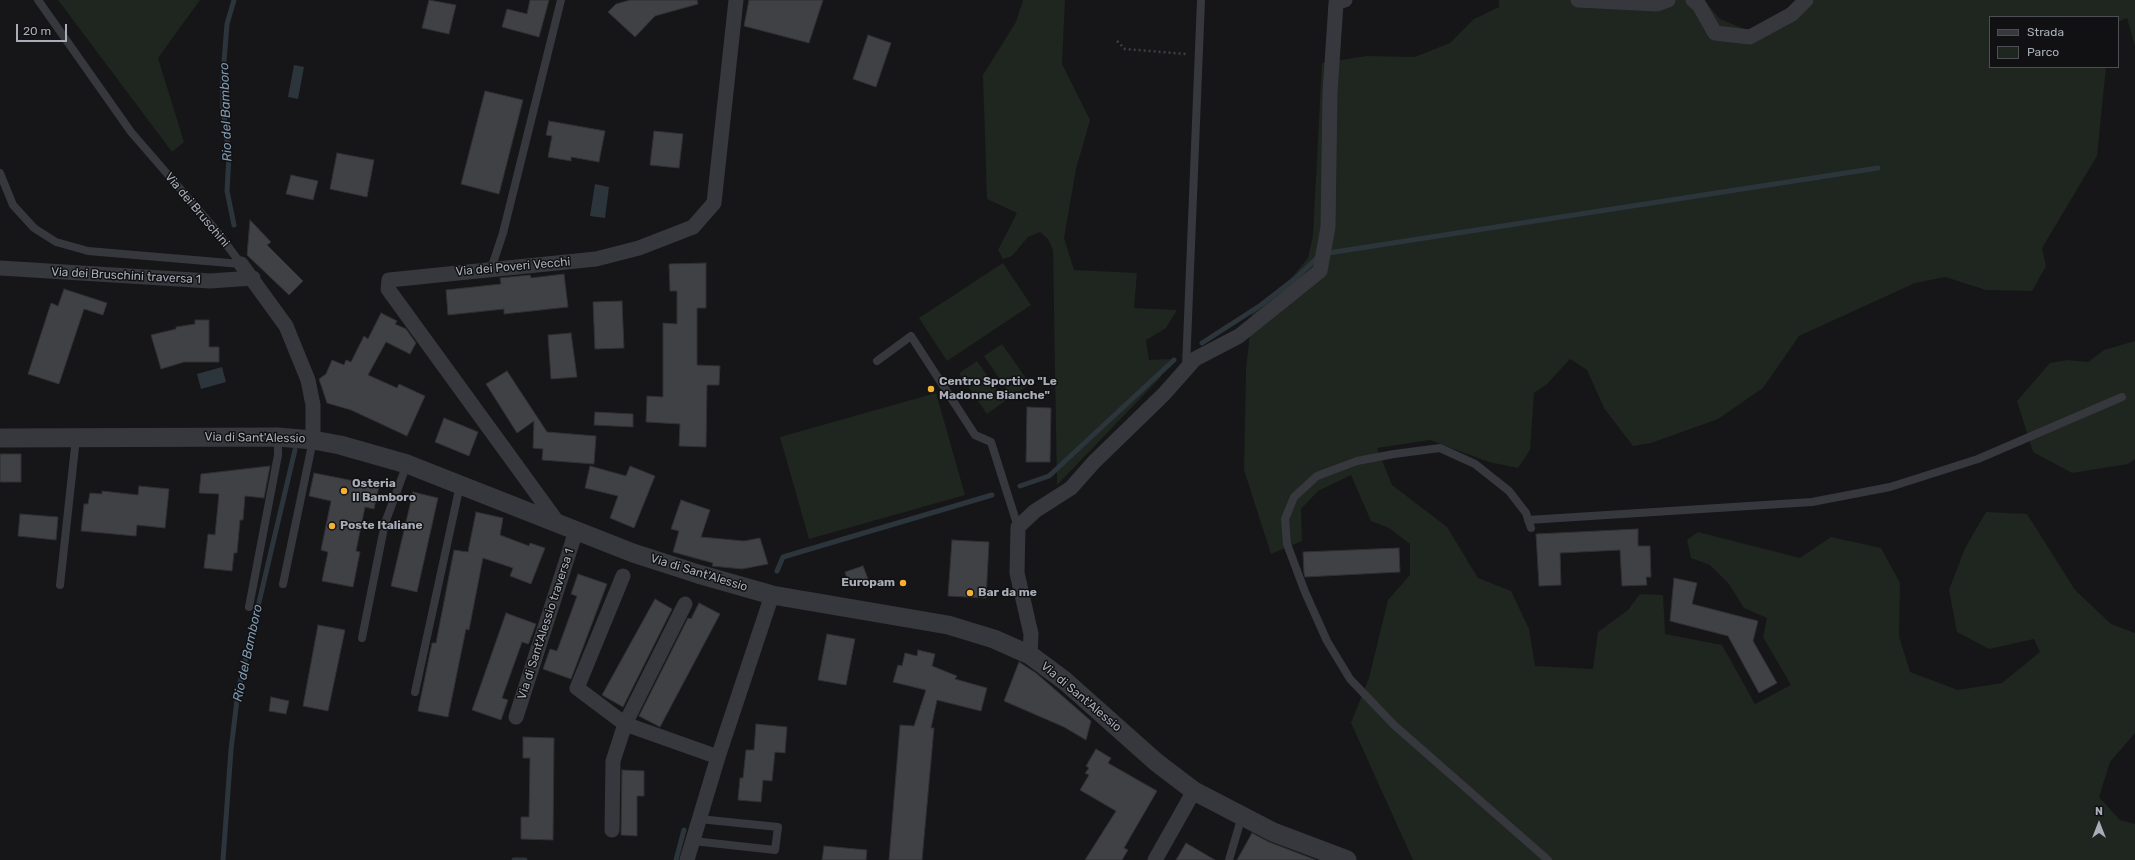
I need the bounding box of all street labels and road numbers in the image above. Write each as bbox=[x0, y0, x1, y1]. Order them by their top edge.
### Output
street label: Via dei Bruschini bbox=[162, 170, 232, 250]
street label: Via dei Poveri Vecchi bbox=[455, 255, 571, 279]
street label: Via dei Bruschini traversa 1 bbox=[51, 265, 201, 287]
street label: Via di Sant'Alessio bbox=[205, 430, 305, 446]
street label: Via di Sant'Alessio traversa 1 bbox=[515, 547, 577, 701]
street label: Via di Sant'Alessio bbox=[649, 551, 749, 595]
street label: Via di Sant'Alessio bbox=[1038, 659, 1124, 735]

